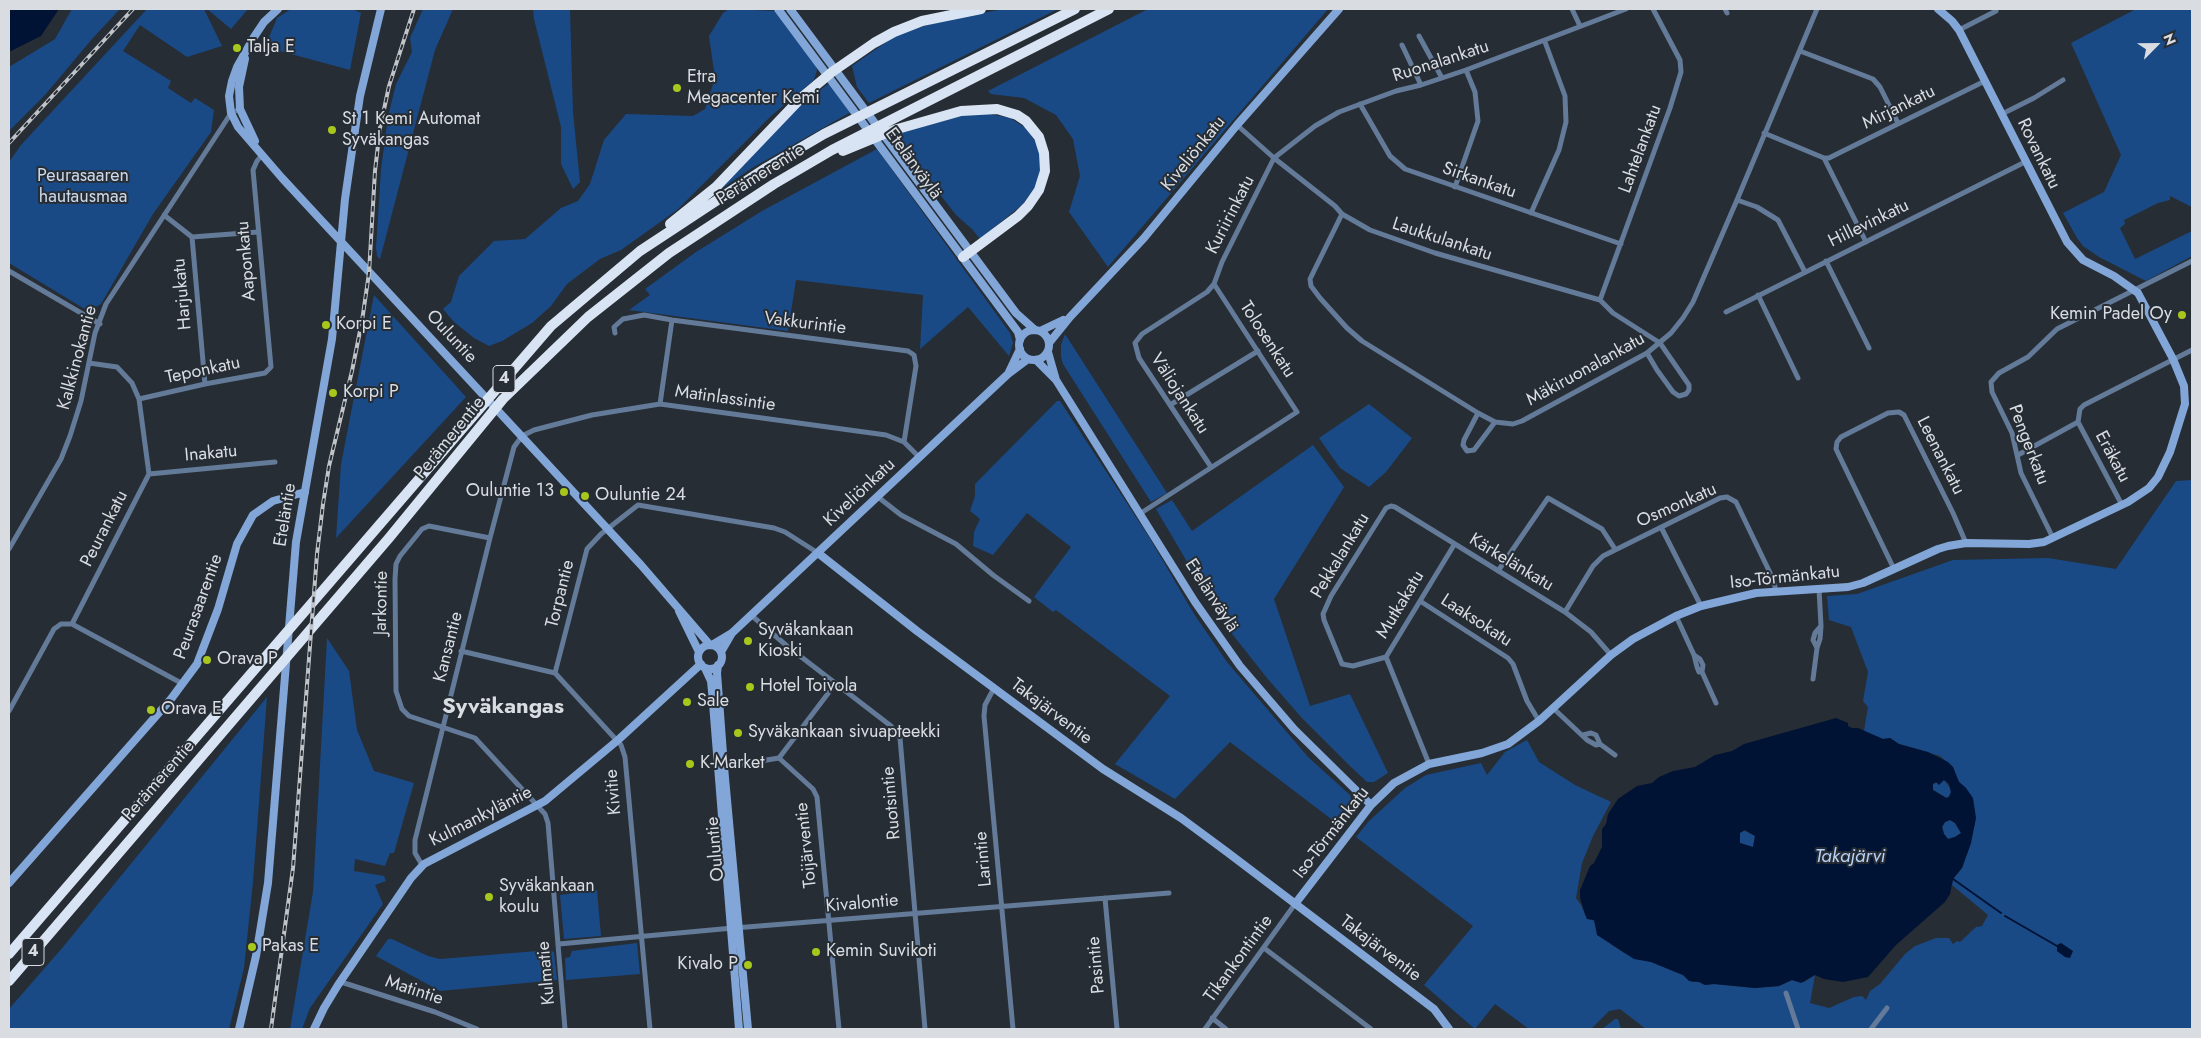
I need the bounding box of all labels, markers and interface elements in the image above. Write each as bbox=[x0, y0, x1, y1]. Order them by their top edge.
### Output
north arrow bbox=[2131, 20, 2181, 70]
text: N bbox=[2158, 30, 2181, 48]
street label: Ruonalankatu bbox=[1390, 36, 1492, 88]
place label: Talja E bbox=[247, 37, 295, 59]
marker: Talja E bbox=[231, 42, 243, 54]
place label: Etra Megacenter Kemi bbox=[687, 67, 820, 110]
street label: Mirjankatu bbox=[1859, 81, 1939, 135]
marker: Etra Megacenter Kemi bbox=[671, 82, 683, 94]
street label: Lahtelankatu bbox=[1615, 102, 1667, 196]
place label: St 1 Kemi Automat Syväkangas bbox=[342, 109, 480, 152]
street label: Kiveliönkatu bbox=[1157, 112, 1231, 196]
street label: Rovankatu bbox=[2012, 115, 2064, 193]
marker: St 1 Kemi Automat Syväkangas bbox=[326, 124, 338, 136]
street label: Etelänväylä bbox=[880, 124, 946, 204]
street label: Perämerentie bbox=[713, 139, 809, 211]
street label: Sirkankatu bbox=[1439, 158, 1519, 204]
park label: Peurasaaren hautausmaa bbox=[37, 166, 129, 208]
street label: Kuriirinkatu bbox=[1202, 172, 1260, 258]
street label: Hillevinkatu bbox=[1825, 195, 1913, 253]
street label: Laukkulankatu bbox=[1389, 214, 1495, 266]
street label: Aaponkatu bbox=[233, 220, 261, 302]
street label: Harjukatu bbox=[169, 257, 197, 331]
street label: Tolosenkatu bbox=[1234, 298, 1300, 382]
street label: Kalkkinokantie bbox=[54, 303, 102, 413]
place label: Kemin Padel Oy bbox=[2050, 304, 2172, 326]
street label: Ouluntie bbox=[421, 306, 481, 368]
street label: Vakkurintie bbox=[763, 308, 847, 340]
marker: Kemin Padel Oy bbox=[2176, 309, 2188, 321]
place label: Korpi E bbox=[336, 314, 392, 336]
marker: Korpi E bbox=[320, 319, 332, 331]
street label: Mäkiruonalankatu bbox=[1523, 329, 1649, 411]
street label: Väliojankatu bbox=[1145, 349, 1213, 439]
street label: Teponkatu bbox=[164, 353, 242, 389]
road number: 4 bbox=[493, 366, 515, 392]
street label: Matinlassintie bbox=[673, 381, 777, 417]
place label: Korpi P bbox=[343, 382, 399, 404]
marker: Korpi P bbox=[327, 387, 339, 399]
street label: Perämerentie bbox=[410, 392, 490, 484]
street label: Pengerkatu bbox=[2003, 402, 2053, 488]
street label: Leenankatu bbox=[1911, 413, 1969, 499]
street label: Eräkatu bbox=[2090, 428, 2134, 486]
street label: Inakatu bbox=[184, 441, 238, 467]
street label: Kiveliönkatu bbox=[820, 454, 900, 532]
street label: Osmonkatu bbox=[1634, 479, 1720, 533]
place label: Ouluntie 13 bbox=[466, 481, 554, 503]
street label: Eteläntie bbox=[270, 482, 302, 548]
place label: Ouluntie 24 bbox=[595, 485, 686, 507]
marker: Ouluntie 13 bbox=[558, 486, 570, 498]
street label: Peurankatu bbox=[77, 487, 133, 571]
marker: Ouluntie 24 bbox=[579, 490, 591, 502]
street label: Pekkalankatu bbox=[1307, 509, 1375, 603]
street label: Kärkelänkatu bbox=[1465, 529, 1557, 597]
street label: Peurasaarentie bbox=[170, 551, 228, 663]
street label: Etelänväylä bbox=[1179, 555, 1243, 637]
street label: Torpantie bbox=[542, 558, 580, 630]
street label: Iso-Törmänkatu bbox=[1729, 561, 1841, 595]
street label: Mutkakatu bbox=[1372, 567, 1430, 643]
street label: Jarkontie bbox=[371, 571, 393, 635]
street label: Laaksokatu bbox=[1436, 590, 1516, 652]
street label: Kansantie bbox=[430, 610, 468, 684]
place label: Syväkankaan Kioski bbox=[758, 620, 854, 662]
marker: Syväkankaan Kioski bbox=[742, 635, 754, 647]
place label: Orava P bbox=[217, 649, 278, 671]
marker: Orava P bbox=[201, 654, 213, 666]
street label: Takajärventie bbox=[1006, 674, 1096, 750]
place label: Hotel Toivola bbox=[760, 676, 857, 698]
marker: Hotel Toivola bbox=[744, 681, 756, 693]
place label: Sale bbox=[697, 691, 729, 713]
district label: Syväkangas bbox=[442, 695, 564, 721]
marker: Sale bbox=[681, 696, 693, 708]
place label: Orava E bbox=[161, 699, 222, 721]
marker: Orava E bbox=[145, 704, 157, 716]
place label: Syväkankaan sivuapteekki bbox=[748, 722, 941, 744]
marker: Syväkankaan sivuapteekki bbox=[732, 727, 744, 739]
street label: Perämerentie bbox=[118, 736, 200, 826]
place label: K-Market bbox=[700, 753, 765, 775]
marker: K-Market bbox=[684, 758, 696, 770]
street label: Ruotsintie bbox=[878, 766, 906, 840]
street label: Kivitie bbox=[601, 768, 627, 816]
street label: Kulmankyläntie bbox=[426, 782, 536, 852]
street label: Iso-Törmänkatu bbox=[1290, 783, 1374, 883]
street label: Toijärventie bbox=[792, 801, 822, 889]
street label: Ouluntie bbox=[702, 816, 730, 882]
street label: Larintie bbox=[971, 830, 997, 888]
water label: Takajärvi bbox=[1815, 846, 1885, 868]
place label: Syväkankaan koulu bbox=[499, 876, 595, 919]
street label: Kivalontie bbox=[825, 890, 899, 918]
marker: Syväkankaan koulu bbox=[483, 891, 495, 903]
street label: Tikankontintie bbox=[1200, 911, 1278, 1007]
street label: Takajärventie bbox=[1335, 911, 1425, 987]
street label: Pasintie bbox=[1084, 935, 1110, 995]
place label: Pakas E bbox=[262, 936, 319, 958]
road number: 4 bbox=[22, 939, 44, 966]
street label: Kulmatie bbox=[533, 940, 561, 1006]
marker: Pakas E bbox=[246, 941, 258, 953]
place label: Kemin Suvikoti bbox=[826, 941, 937, 963]
marker: Kemin Suvikoti bbox=[810, 946, 822, 958]
place label: Kivalo P bbox=[677, 954, 738, 976]
marker: Kivalo P bbox=[742, 959, 754, 971]
street label: Matintie bbox=[382, 971, 446, 1011]

